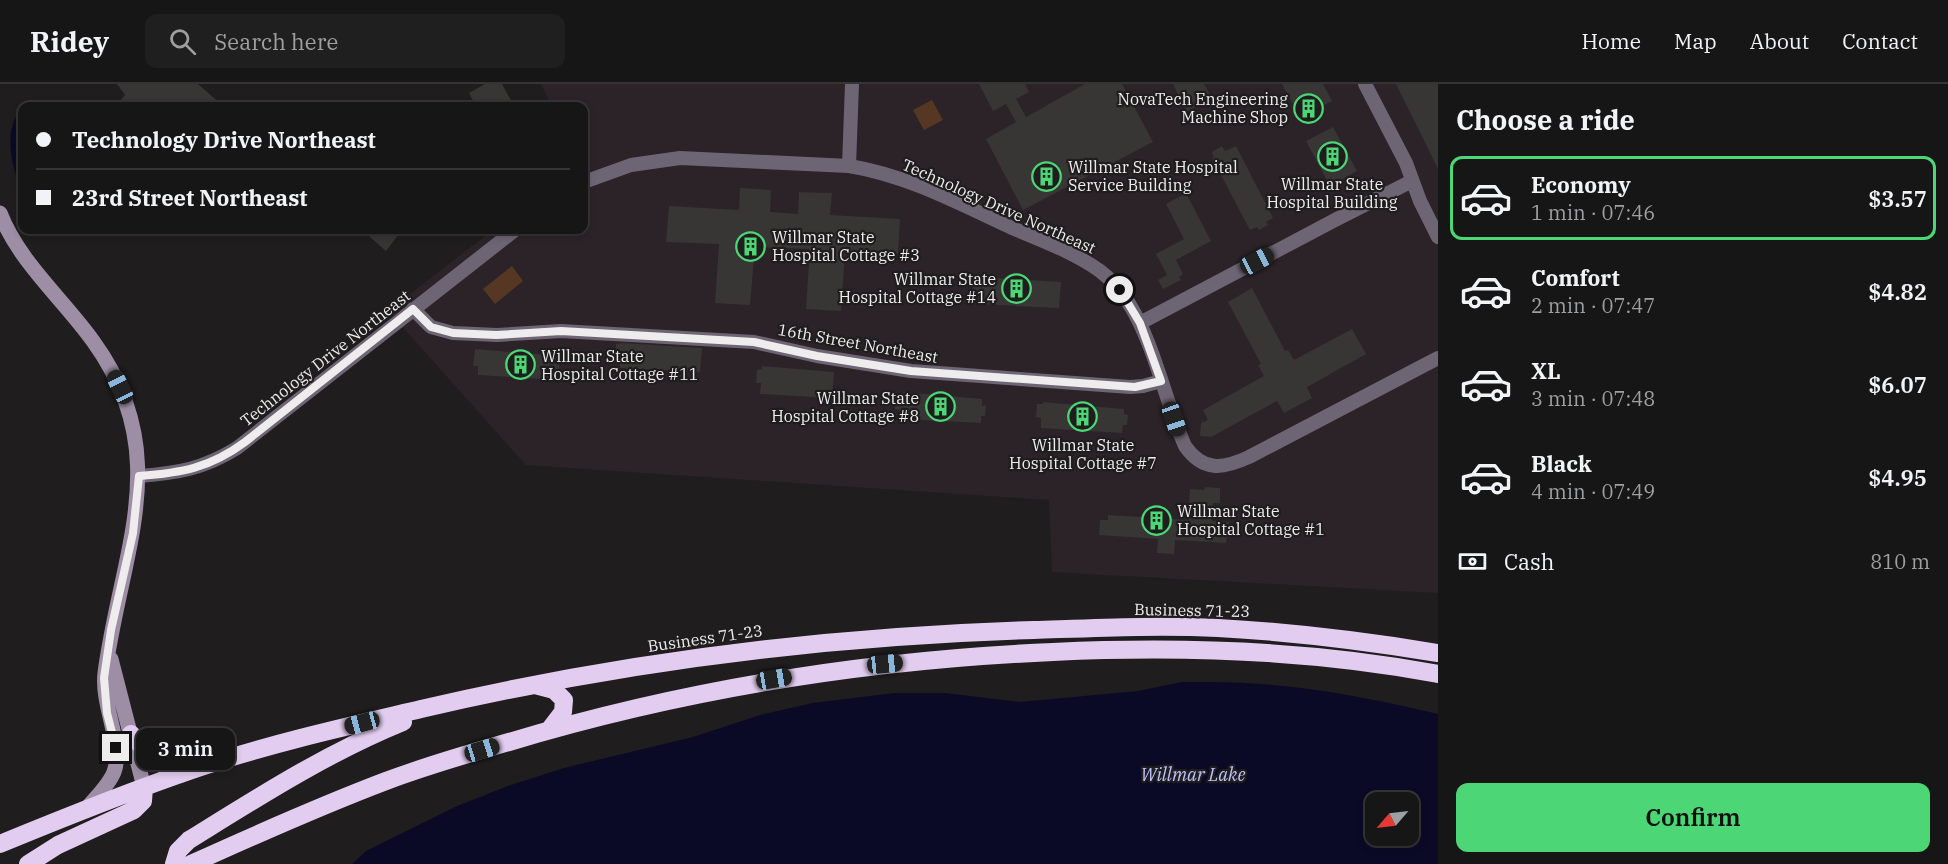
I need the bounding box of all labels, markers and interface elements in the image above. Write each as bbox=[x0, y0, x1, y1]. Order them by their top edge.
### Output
search box bbox=[145, 14, 565, 68]
text: Ridey bbox=[30, 23, 109, 60]
icon: search bbox=[166, 25, 199, 58]
text: Search here bbox=[214, 27, 338, 56]
text: Home bbox=[1581, 27, 1641, 55]
text: Map bbox=[1674, 27, 1717, 55]
text: About bbox=[1750, 27, 1809, 55]
text: Contact bbox=[1842, 27, 1918, 55]
place label: NovaTech Engineering Machine Shop bbox=[1118, 89, 1288, 127]
building icon: NovaTech Engineering Machine Shop bbox=[1293, 92, 1325, 124]
text: Choose a ride bbox=[1456, 102, 1635, 137]
text: Technology Drive Northeast bbox=[72, 125, 376, 154]
building icon: Willmar State Hospital Building bbox=[1316, 140, 1348, 172]
street label: Technology Drive Northeast bbox=[899, 154, 1099, 258]
place label: Willmar State Hospital Service Building bbox=[1068, 157, 1238, 195]
building icon: Willmar State Hospital Service Building bbox=[1031, 160, 1063, 192]
text: Economy bbox=[1531, 170, 1631, 199]
icon: car bbox=[1459, 171, 1513, 225]
place label: Willmar State Hospital Building bbox=[1266, 174, 1398, 212]
text: 23rd Street Northeast bbox=[72, 183, 307, 212]
text: $3.57 bbox=[1868, 184, 1927, 213]
text: 1 min · 07:46 bbox=[1531, 199, 1655, 226]
place label: Willmar State Hospital Cottage #3 bbox=[772, 227, 920, 265]
building icon: Willmar State Hospital Cottage #3 bbox=[735, 230, 767, 262]
car bbox=[1237, 245, 1277, 277]
text: Comfort bbox=[1531, 263, 1620, 292]
icon: car bbox=[1459, 264, 1513, 318]
place label: Willmar State Hospital Cottage #14 bbox=[839, 269, 996, 307]
building icon: Willmar State Hospital Cottage #14 bbox=[1001, 272, 1033, 304]
route start bbox=[1106, 276, 1133, 303]
text: $4.82 bbox=[1868, 277, 1927, 306]
street label: Technology Drive Northeast bbox=[236, 285, 414, 430]
text: 2 min · 07:47 bbox=[1531, 292, 1655, 319]
street label: 16th Street Northeast bbox=[776, 319, 940, 367]
place label: Willmar State Hospital Cottage #11 bbox=[541, 346, 698, 384]
building icon: Willmar State Hospital Cottage #11 bbox=[504, 349, 536, 381]
text: XL bbox=[1531, 356, 1561, 385]
icon: car bbox=[1459, 357, 1513, 411]
car bbox=[104, 367, 136, 407]
text: $6.07 bbox=[1868, 370, 1927, 399]
text: 3 min · 07:48 bbox=[1531, 385, 1655, 412]
place label: Willmar State Hospital Cottage #8 bbox=[771, 388, 919, 426]
building icon: Willmar State Hospital Cottage #8 bbox=[924, 391, 956, 423]
car bbox=[1160, 399, 1188, 439]
building icon: Willmar State Hospital Cottage #7 bbox=[1067, 401, 1099, 433]
place label: Willmar State Hospital Cottage #7 bbox=[1009, 435, 1157, 473]
text: Black bbox=[1531, 449, 1592, 478]
icon: car bbox=[1459, 450, 1513, 504]
text: $4.95 bbox=[1868, 463, 1927, 492]
text: 4 min · 07:49 bbox=[1531, 478, 1655, 505]
place label: Willmar State Hospital Cottage #1 bbox=[1177, 501, 1325, 539]
building icon: Willmar State Hospital Cottage #1 bbox=[1140, 504, 1172, 536]
icon: cash bbox=[1456, 545, 1489, 578]
text: Cash bbox=[1504, 547, 1555, 576]
text: 810 m bbox=[1870, 548, 1930, 575]
street label: Business 71-23 bbox=[1134, 599, 1250, 621]
street label: Business 71-23 bbox=[646, 620, 764, 656]
car bbox=[866, 653, 904, 675]
car bbox=[755, 667, 793, 691]
car bbox=[342, 710, 382, 736]
callout: 3 min bbox=[137, 727, 236, 769]
route end bbox=[102, 734, 129, 761]
text: 3 min bbox=[158, 735, 213, 762]
car bbox=[462, 736, 502, 764]
water label: Willmar Lake bbox=[1140, 763, 1246, 786]
button: Confirm bbox=[1456, 783, 1930, 852]
north arrow bbox=[1365, 792, 1419, 846]
map controls bbox=[1365, 792, 1419, 846]

